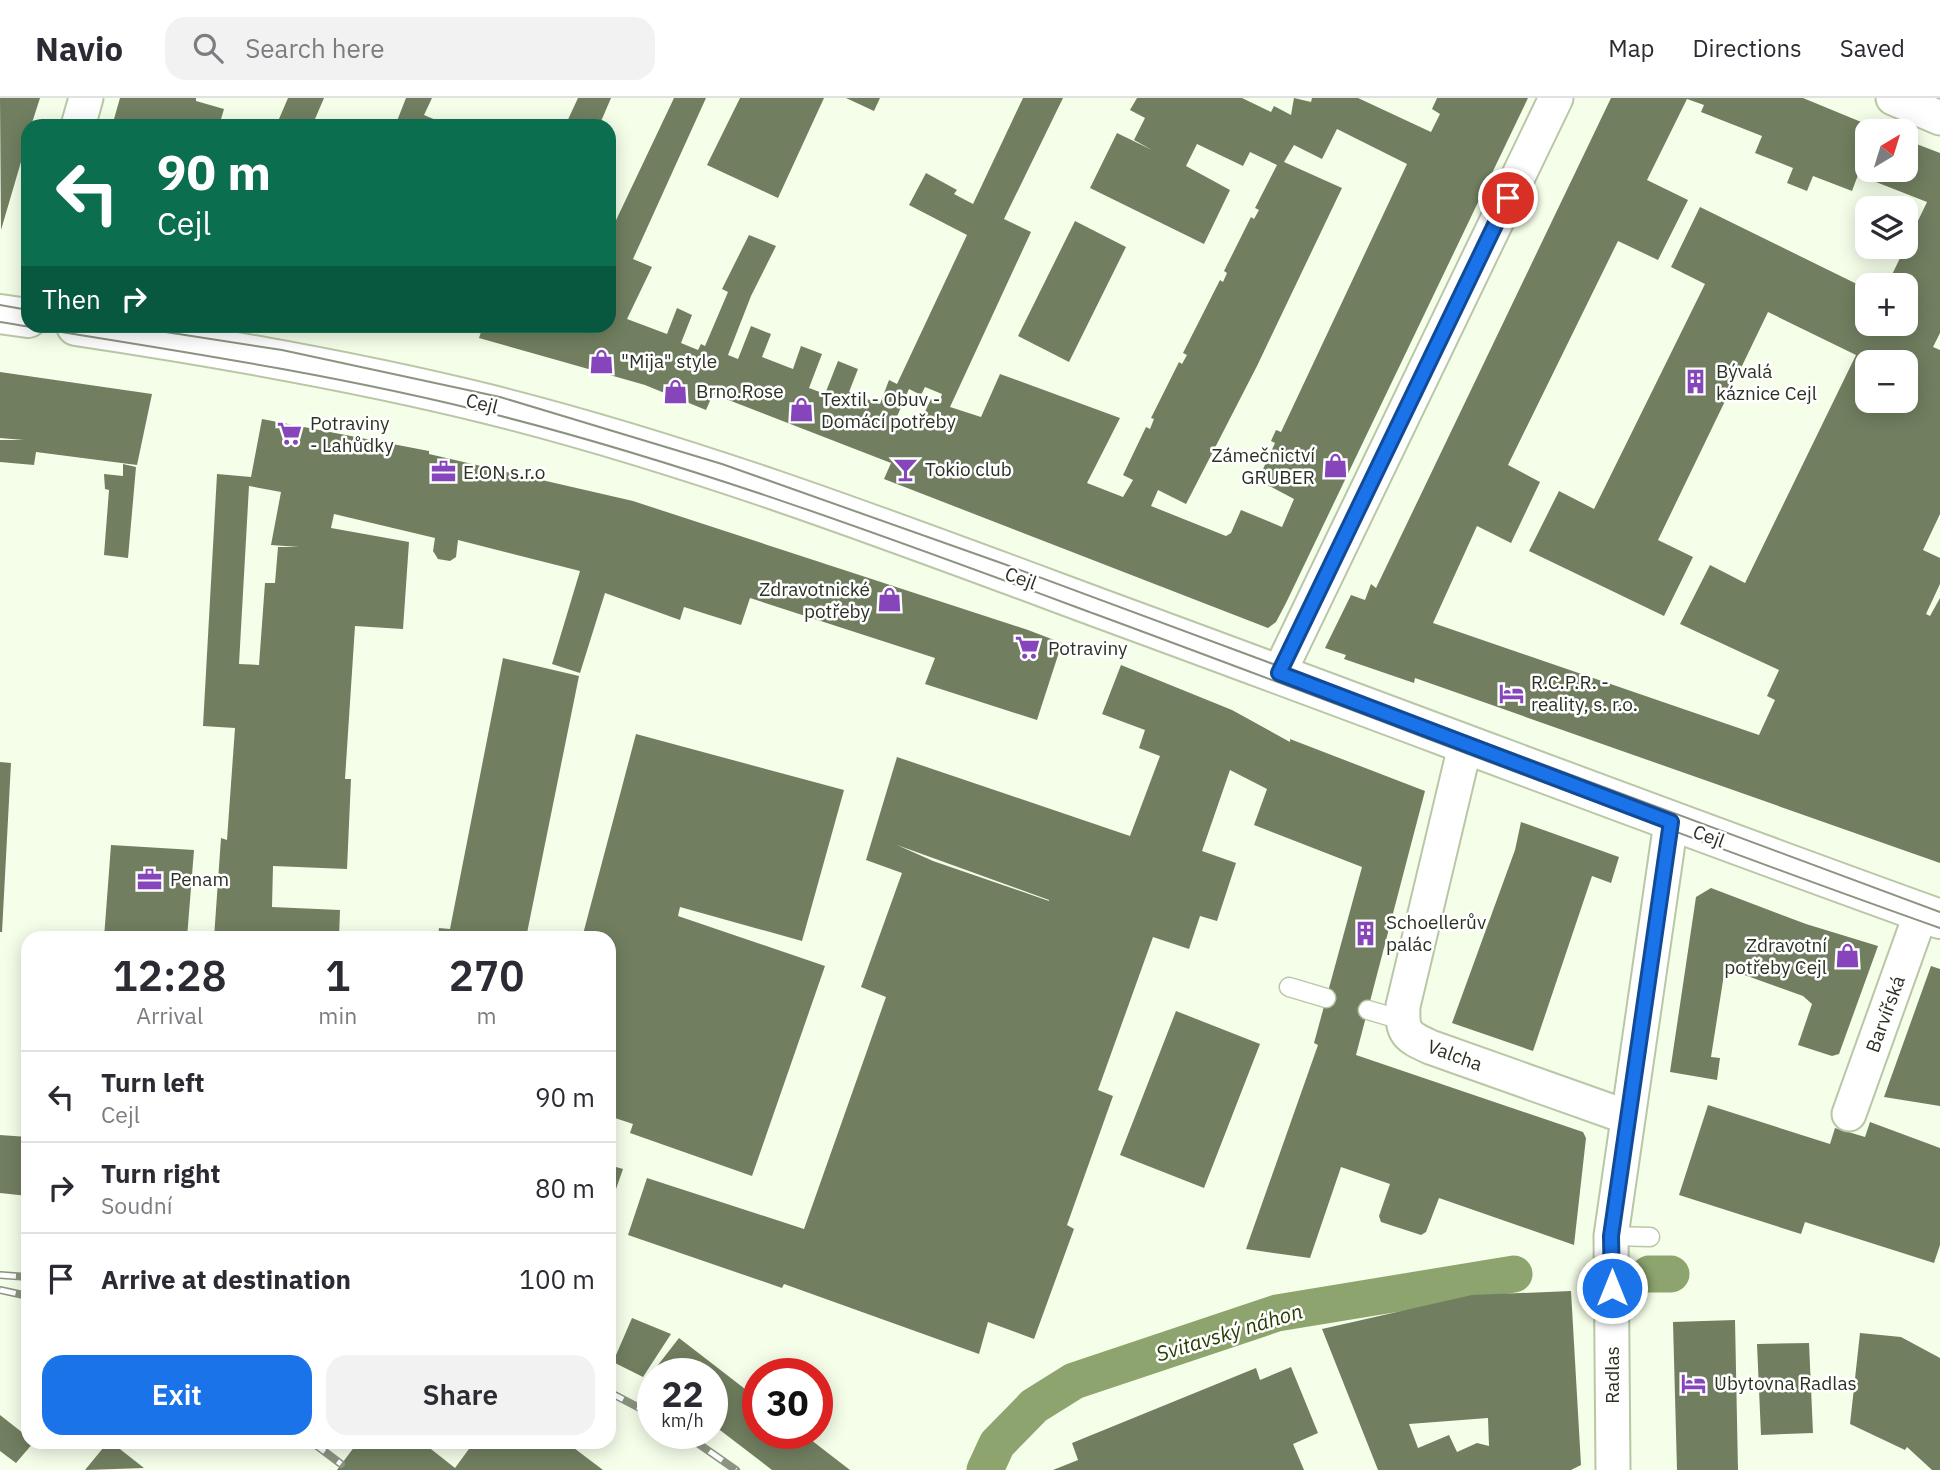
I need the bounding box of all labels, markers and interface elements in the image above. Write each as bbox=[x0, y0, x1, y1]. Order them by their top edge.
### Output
search box bbox=[165, 17, 655, 80]
text: Navio bbox=[35, 27, 123, 70]
icon: search bbox=[189, 29, 227, 67]
text: Search here bbox=[245, 31, 385, 65]
text: Map bbox=[1608, 32, 1654, 64]
text: Directions bbox=[1692, 32, 1802, 64]
text: Saved bbox=[1840, 32, 1905, 64]
north arrow bbox=[1855, 119, 1918, 182]
map controls bbox=[1855, 119, 1918, 413]
text: 90 m bbox=[157, 140, 271, 203]
icon: left bbox=[42, 147, 133, 238]
pin bbox=[1478, 168, 1538, 228]
icon: arrive bbox=[1489, 179, 1527, 217]
button: layers bbox=[1855, 196, 1918, 259]
text: Cejl bbox=[157, 202, 211, 244]
button: + bbox=[1855, 273, 1918, 336]
icon: right bbox=[115, 280, 153, 318]
text: Then bbox=[42, 282, 101, 316]
shop icon: "Mija" style bbox=[587, 347, 615, 375]
place label: "Mija" style bbox=[621, 349, 717, 373]
button: − bbox=[1855, 350, 1918, 413]
place label: Bývalá káznice Cejl bbox=[1716, 359, 1817, 405]
building icon: Bývalá káznice Cejl bbox=[1682, 368, 1710, 396]
shop icon: Brno.Rose bbox=[662, 377, 690, 405]
place label: Brno.Rose bbox=[696, 379, 784, 403]
street label: Cejl bbox=[463, 387, 501, 419]
place label: Textil - Obuv - Domácí potřeby bbox=[821, 387, 956, 433]
shop icon: Textil - Obuv - Domácí potřeby bbox=[787, 396, 815, 424]
place label: Potraviny - Lahůdky bbox=[310, 411, 394, 457]
supermarket icon: Potraviny - Lahůdky bbox=[276, 420, 304, 448]
place label: Zámečnictví GRUBER bbox=[1211, 443, 1315, 489]
shop icon: Zámečnictví GRUBER bbox=[1321, 452, 1349, 480]
bar icon: Tokio club bbox=[891, 455, 919, 483]
place label: Tokio club bbox=[925, 457, 1012, 481]
office icon: E.ON s.r.o bbox=[429, 458, 457, 486]
place label: E.ON s.r.o bbox=[463, 460, 545, 484]
street label: Cejl bbox=[1002, 561, 1040, 595]
place label: Zdravotnické potřeby bbox=[759, 577, 871, 623]
shop icon: Zdravotnické potřeby bbox=[876, 586, 904, 614]
supermarket icon: Potraviny bbox=[1014, 634, 1042, 662]
place label: Potraviny bbox=[1048, 636, 1128, 660]
place label: R.C.P.R. - reality, s. r.o. bbox=[1531, 670, 1638, 716]
hotel icon: R.C.P.R. - reality, s. r.o. bbox=[1497, 679, 1525, 707]
street label: Cejl bbox=[1690, 819, 1728, 853]
office icon: Penam bbox=[136, 865, 164, 893]
place label: Penam bbox=[170, 867, 229, 891]
place label: Schoellerův palác bbox=[1386, 910, 1486, 956]
building icon: Schoellerův palác bbox=[1352, 919, 1380, 947]
place label: Zdravotní potřeby Cejl bbox=[1724, 933, 1827, 979]
shop icon: Zdravotní potřeby Cejl bbox=[1833, 942, 1861, 970]
text: 12:28 bbox=[113, 948, 227, 1003]
text: 1 bbox=[325, 948, 350, 1003]
text: 270 bbox=[449, 948, 524, 1003]
street label: Barvířská bbox=[1860, 972, 1910, 1056]
text: Arrival bbox=[136, 1000, 203, 1030]
text: min bbox=[318, 1000, 357, 1030]
text: m bbox=[477, 1000, 497, 1030]
street label: Valcha bbox=[1424, 1034, 1486, 1076]
text: Turn left bbox=[101, 1065, 204, 1099]
icon: left bbox=[42, 1078, 80, 1116]
text: 90 m bbox=[535, 1080, 595, 1114]
text: Cejl bbox=[101, 1099, 140, 1129]
text: Turn right bbox=[101, 1156, 220, 1190]
icon: right bbox=[42, 1169, 80, 1207]
text: 80 m bbox=[535, 1171, 595, 1205]
text: Soudní bbox=[101, 1190, 172, 1220]
position arrow bbox=[1575, 1251, 1649, 1325]
icon: arrive bbox=[42, 1260, 80, 1298]
text: Arrive at destination bbox=[101, 1262, 351, 1296]
text: 100 m bbox=[519, 1262, 595, 1296]
water label: Svitavský náhon bbox=[1152, 1296, 1306, 1368]
street label: Radlas bbox=[1600, 1346, 1624, 1404]
button: Exit bbox=[42, 1355, 312, 1435]
button: Share bbox=[326, 1355, 595, 1435]
speed limit sign: 30 bbox=[742, 1358, 833, 1449]
hotel icon: Ubytovna Radlas bbox=[1680, 1369, 1708, 1397]
text: 22 bbox=[661, 1371, 704, 1417]
place label: Ubytovna Radlas bbox=[1714, 1371, 1857, 1395]
text: km/h bbox=[661, 1409, 704, 1432]

